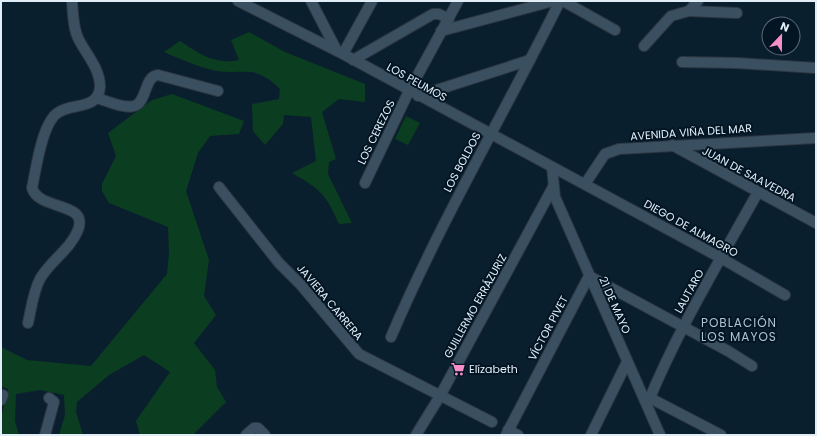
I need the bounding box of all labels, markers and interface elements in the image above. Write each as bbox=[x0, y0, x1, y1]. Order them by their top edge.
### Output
north arrow bbox=[761, 16, 801, 56]
text: N bbox=[778, 18, 792, 36]
street label: LOS PEUMOS bbox=[384, 59, 450, 105]
street label: LOS CEREZOS bbox=[353, 97, 399, 167]
street label: AVENIDA VIÑA DEL MAR bbox=[630, 120, 753, 144]
street label: LOS BOLDOS bbox=[439, 129, 485, 195]
street label: JUAN DE SAAVEDRA bbox=[699, 143, 799, 206]
street label: DIEGO DE ALMAGRO bbox=[641, 195, 741, 261]
street label: GUILLERMO ERRÁZURIZ bbox=[440, 251, 510, 361]
street label: JAVIERA CARRERA bbox=[293, 260, 367, 344]
street label: LAUTARO bbox=[670, 266, 708, 316]
street label: 21 DE MAYO bbox=[595, 274, 635, 336]
street label: VÍCTOR PIVET bbox=[524, 293, 572, 363]
district label: POBLACIÓN LOS MAYOS bbox=[701, 314, 777, 345]
supermarket icon: Elízabeth bbox=[450, 361, 466, 377]
place label: Elízabeth bbox=[469, 361, 518, 377]

